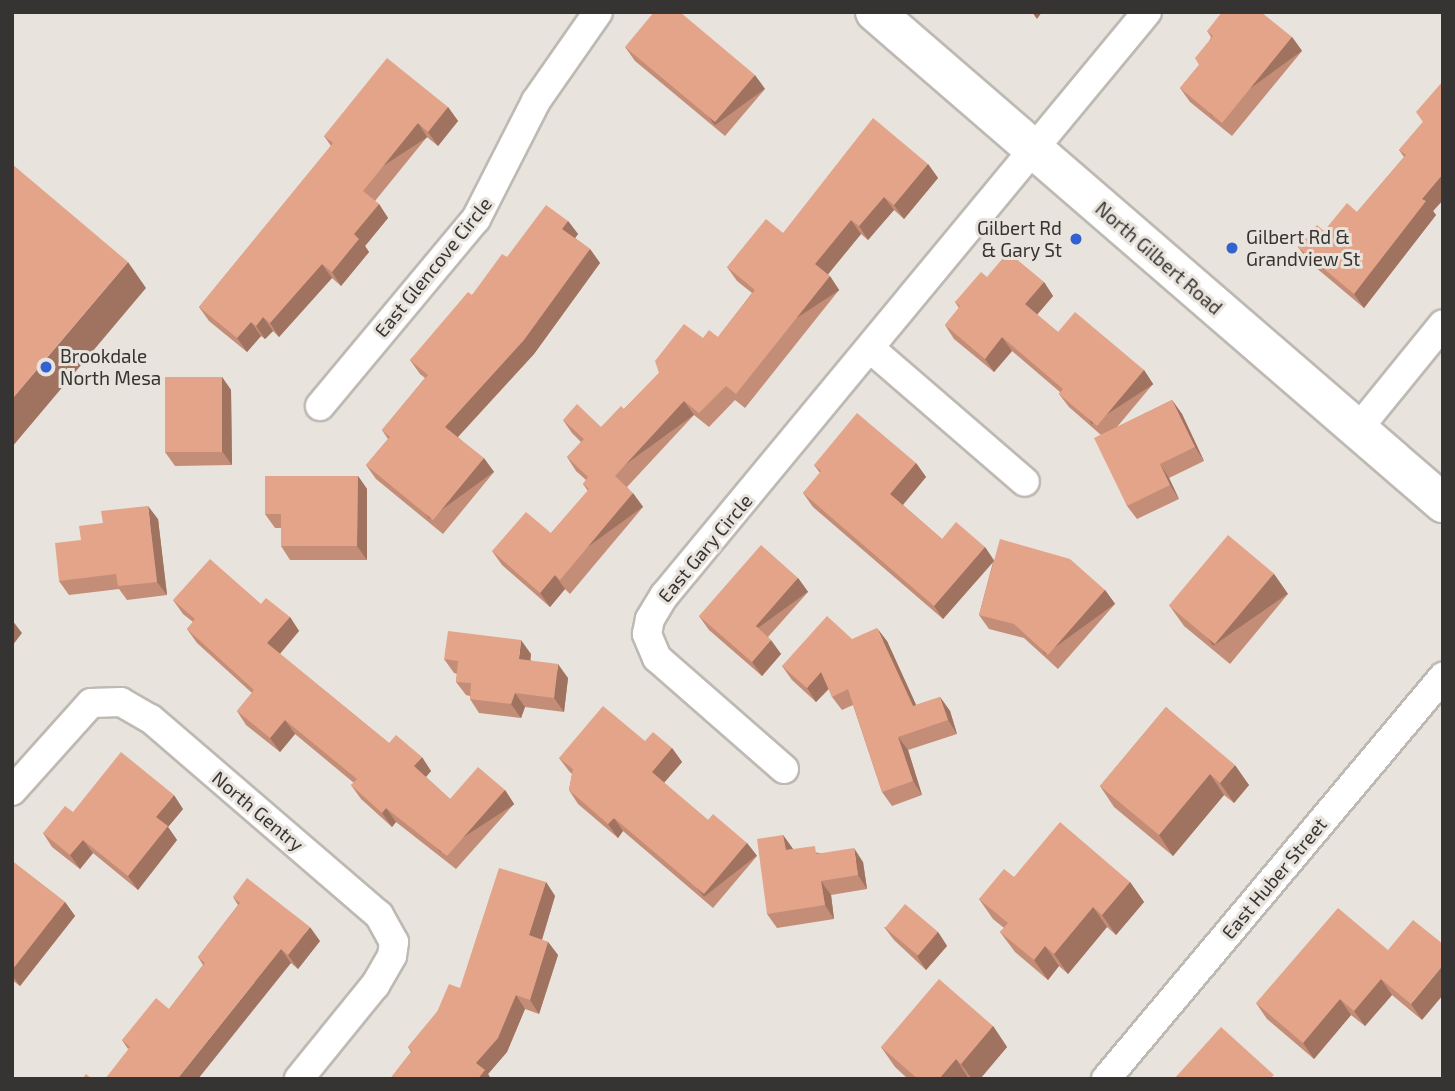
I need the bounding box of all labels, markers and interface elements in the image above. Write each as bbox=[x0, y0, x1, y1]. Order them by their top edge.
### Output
street label: East Glencove Circle bbox=[370, 192, 496, 342]
street label: North Gilbert Road bbox=[1091, 197, 1227, 319]
place label: Gilbert Rd & Gary St bbox=[977, 217, 1062, 261]
place label: Gilbert Rd & Grandview St bbox=[1246, 226, 1361, 270]
marker: Gilbert Rd & Gary St bbox=[1068, 231, 1084, 247]
marker: Gilbert Rd & Grandview St bbox=[1224, 240, 1240, 256]
place label: Brookdale North Mesa bbox=[60, 345, 161, 389]
marker: Brookdale North Mesa bbox=[38, 359, 54, 375]
street label: East Gary Circle bbox=[653, 489, 757, 607]
street label: North Gentry bbox=[208, 766, 308, 856]
street label: East Huber Street bbox=[1217, 813, 1331, 943]

